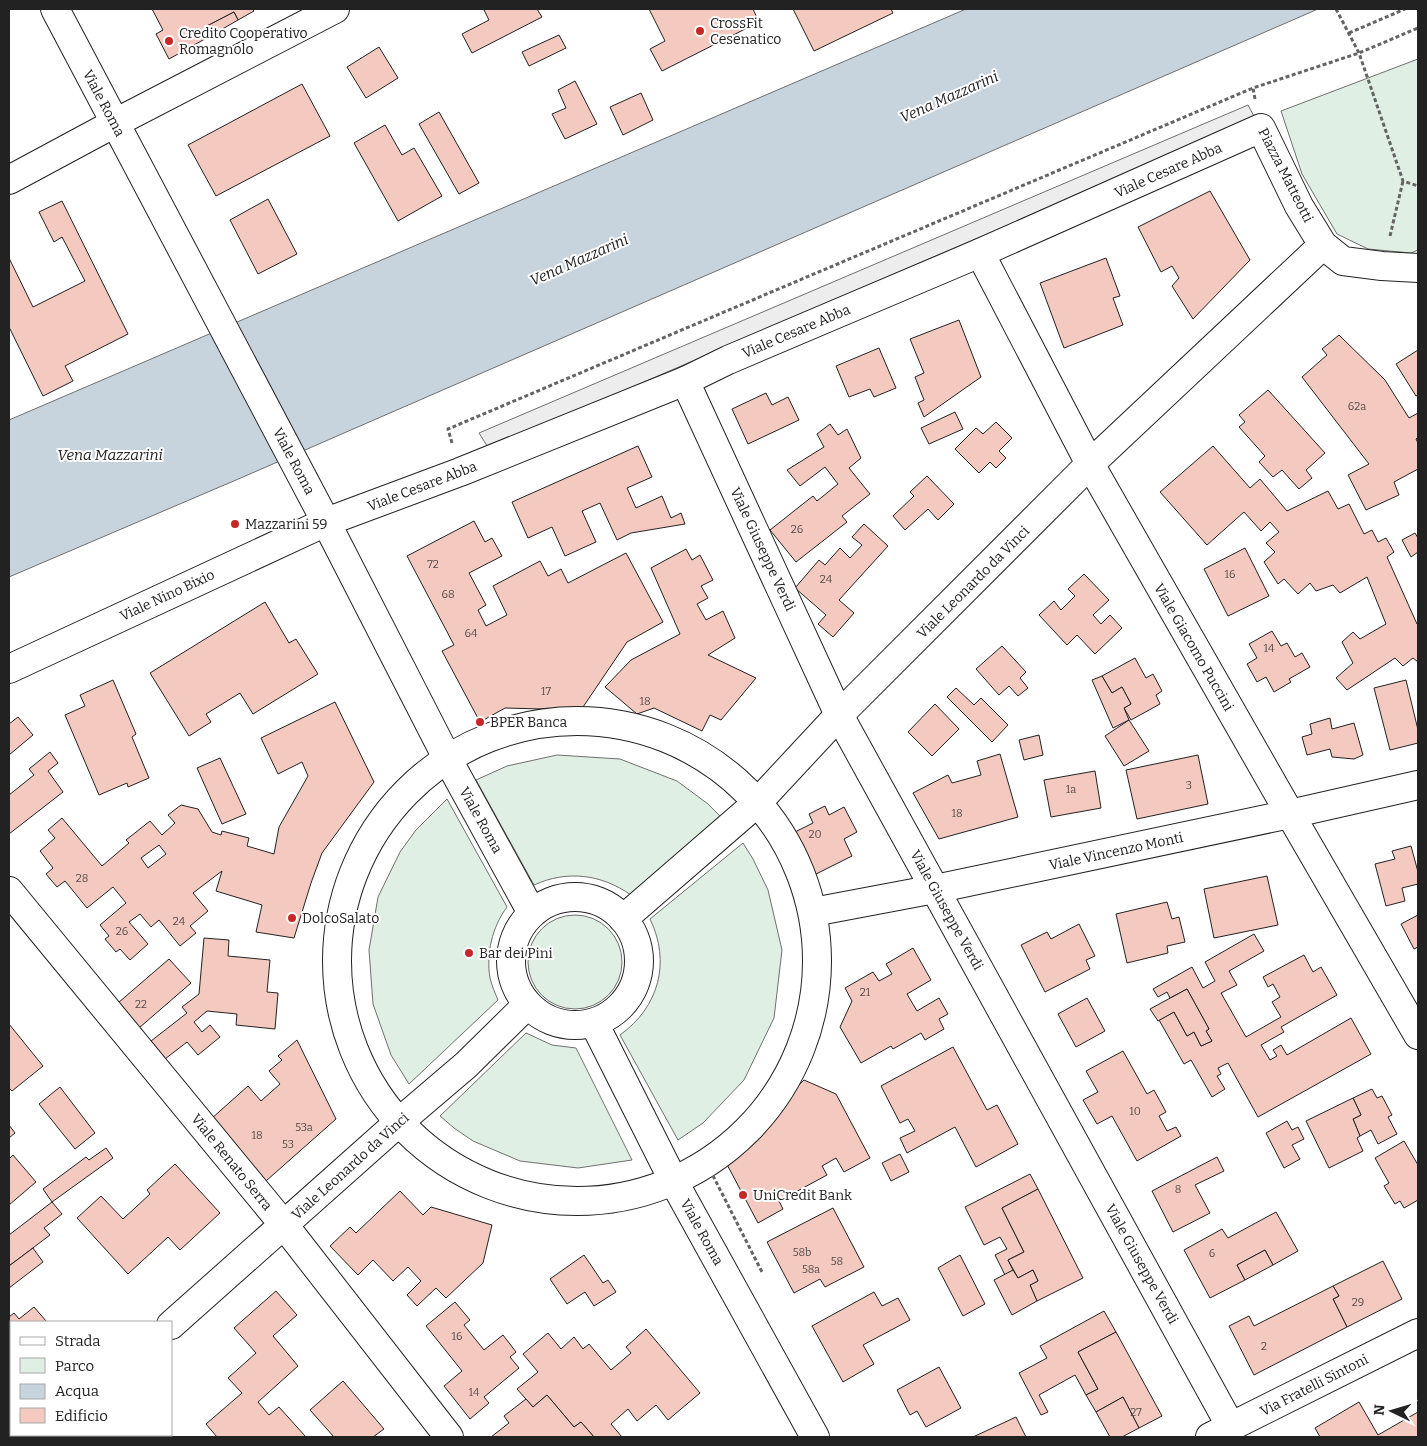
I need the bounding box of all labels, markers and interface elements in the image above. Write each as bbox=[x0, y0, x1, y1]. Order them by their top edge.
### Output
place label: CrossFit Cesenatico bbox=[710, 15, 781, 48]
place label: Credito Cooperativo Romagnolo bbox=[179, 25, 308, 58]
marker: CrossFit Cesenatico bbox=[694, 25, 706, 37]
marker: Credito Cooperativo Romagnolo bbox=[163, 35, 175, 47]
street label: Viale Roma bbox=[79, 67, 128, 140]
water label: Vena Mazzarini bbox=[897, 67, 1001, 127]
street label: Piazza Matteotti bbox=[1254, 125, 1317, 225]
street label: Viale Cesare Abba bbox=[1112, 139, 1225, 202]
water label: Vena Mazzarini bbox=[527, 230, 631, 290]
street label: Viale Cesare Abba bbox=[740, 301, 853, 362]
house number: 62a bbox=[1348, 400, 1366, 413]
street label: Viale Roma bbox=[269, 425, 318, 498]
water label: Vena Mazzarini bbox=[57, 446, 163, 464]
street label: Viale Cesare Abba bbox=[365, 458, 480, 515]
street label: Viale Giuseppe Verdi bbox=[726, 485, 799, 614]
place label: Mazzarini 59 bbox=[245, 516, 328, 533]
marker: Mazzarini 59 bbox=[229, 518, 241, 530]
house number: 26 bbox=[791, 523, 803, 536]
street label: Viale Leonardo da Vinci bbox=[914, 523, 1033, 642]
house number: 72 bbox=[427, 558, 439, 571]
street label: Viale Nino Bixio bbox=[117, 566, 217, 625]
house number: 16 bbox=[1225, 568, 1235, 581]
house number: 24 bbox=[820, 573, 833, 586]
street label: Viale Giacomo Puccini bbox=[1150, 581, 1237, 714]
house number: 68 bbox=[441, 588, 455, 601]
house number: 64 bbox=[465, 627, 478, 640]
house number: 14 bbox=[1264, 642, 1275, 655]
house number: 17 bbox=[541, 685, 551, 698]
house number: 18 bbox=[639, 695, 651, 708]
place label: BPER Banca bbox=[490, 714, 567, 731]
marker: BPER Banca bbox=[474, 716, 486, 728]
house number: 3 bbox=[1186, 779, 1192, 792]
house number: 1a bbox=[1066, 783, 1076, 796]
street label: Viale Roma bbox=[455, 784, 506, 857]
house number: 18 bbox=[951, 807, 963, 820]
house number: 20 bbox=[808, 828, 822, 841]
street label: Viale Vincenzo Monti bbox=[1047, 829, 1185, 874]
street label: Viale Giuseppe Verdi bbox=[907, 847, 987, 973]
house number: 28 bbox=[76, 872, 88, 885]
place label: DolcoSalato bbox=[302, 910, 379, 927]
marker: DolcoSalato bbox=[286, 912, 298, 924]
house number: 24 bbox=[173, 915, 186, 928]
house number: 26 bbox=[116, 925, 128, 938]
place label: Bar dei Pini bbox=[479, 945, 553, 962]
marker: Bar dei Pini bbox=[463, 947, 475, 959]
house number: 21 bbox=[860, 986, 871, 999]
house number: 22 bbox=[135, 998, 147, 1011]
house number: 10 bbox=[1129, 1105, 1141, 1118]
street label: Viale Leonardo da Vinci bbox=[288, 1109, 412, 1223]
street label: Viale Renato Serra bbox=[187, 1111, 276, 1214]
house number: 53a bbox=[295, 1121, 313, 1134]
house number: 18 bbox=[251, 1129, 263, 1142]
house number: 53 bbox=[282, 1138, 294, 1151]
house number: 8 bbox=[1175, 1183, 1181, 1196]
place label: UniCredit Bank bbox=[753, 1187, 852, 1204]
marker: UniCredit Bank bbox=[737, 1189, 749, 1201]
street label: Viale Roma bbox=[676, 1196, 727, 1269]
street label: Viale Giuseppe Verdi bbox=[1102, 1201, 1182, 1327]
house number: 58b bbox=[793, 1246, 811, 1259]
house number: 6 bbox=[1209, 1247, 1215, 1260]
house number: 58 bbox=[831, 1255, 843, 1268]
house number: 58a bbox=[802, 1263, 820, 1276]
house number: 29 bbox=[1352, 1296, 1364, 1309]
legend bbox=[10, 1321, 172, 1436]
house number: 16 bbox=[452, 1330, 462, 1343]
text: Strada bbox=[55, 1332, 101, 1350]
house number: 2 bbox=[1261, 1340, 1267, 1353]
street label: Via Fratelli Sintoni bbox=[1257, 1351, 1371, 1420]
text: Parco bbox=[55, 1357, 94, 1375]
text: Acqua bbox=[55, 1382, 99, 1400]
house number: 14 bbox=[469, 1386, 480, 1399]
north arrow bbox=[1367, 1386, 1417, 1436]
text: N bbox=[1371, 1404, 1389, 1416]
house number: 27 bbox=[1130, 1406, 1142, 1419]
text: Edificio bbox=[55, 1407, 108, 1425]

